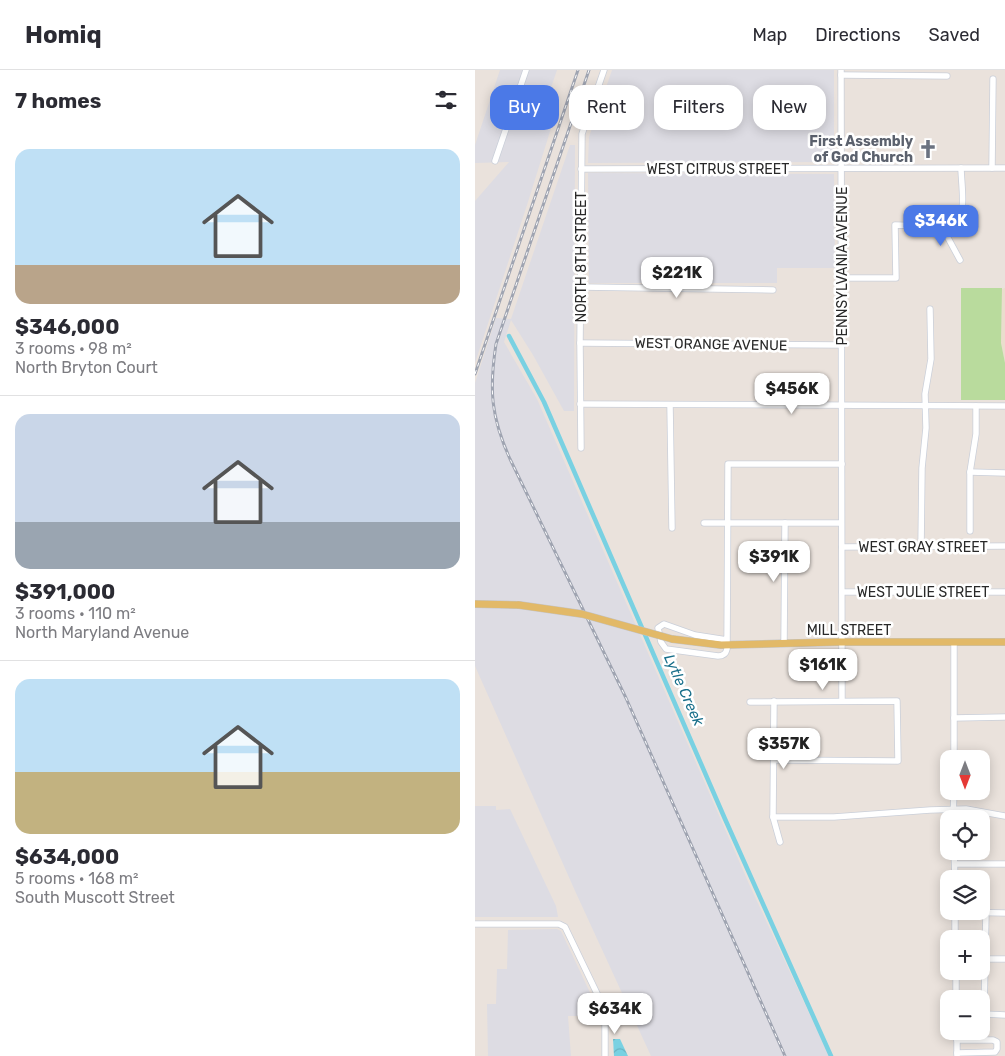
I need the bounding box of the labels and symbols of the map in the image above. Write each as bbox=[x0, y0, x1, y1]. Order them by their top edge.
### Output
place label: First Assembly of God Church bbox=[809, 133, 914, 166]
church icon: First Assembly of God Church bbox=[917, 138, 939, 160]
street label: WEST CITRUS STREET bbox=[647, 161, 789, 178]
street label: PENNSYLVANIA AVENUE bbox=[834, 187, 851, 345]
street label: NORTH 8TH STREET bbox=[573, 191, 590, 323]
pin: $346K bbox=[906, 204, 976, 247]
pin: $221K bbox=[642, 256, 712, 299]
street label: WEST ORANGE AVENUE bbox=[635, 335, 787, 354]
pin: $456K bbox=[757, 372, 827, 415]
street label: WEST GRAY STREET bbox=[858, 539, 988, 556]
pin: $391K bbox=[739, 540, 809, 583]
street label: WEST JULIE STREET bbox=[857, 584, 989, 601]
street label: MILL STREET bbox=[807, 622, 891, 639]
pin: $161K bbox=[788, 648, 858, 691]
water label: Lytle Creek bbox=[660, 651, 708, 729]
pin: $357K bbox=[749, 728, 819, 770]
north arrow bbox=[940, 750, 990, 800]
pin: $634K bbox=[580, 992, 650, 1035]

